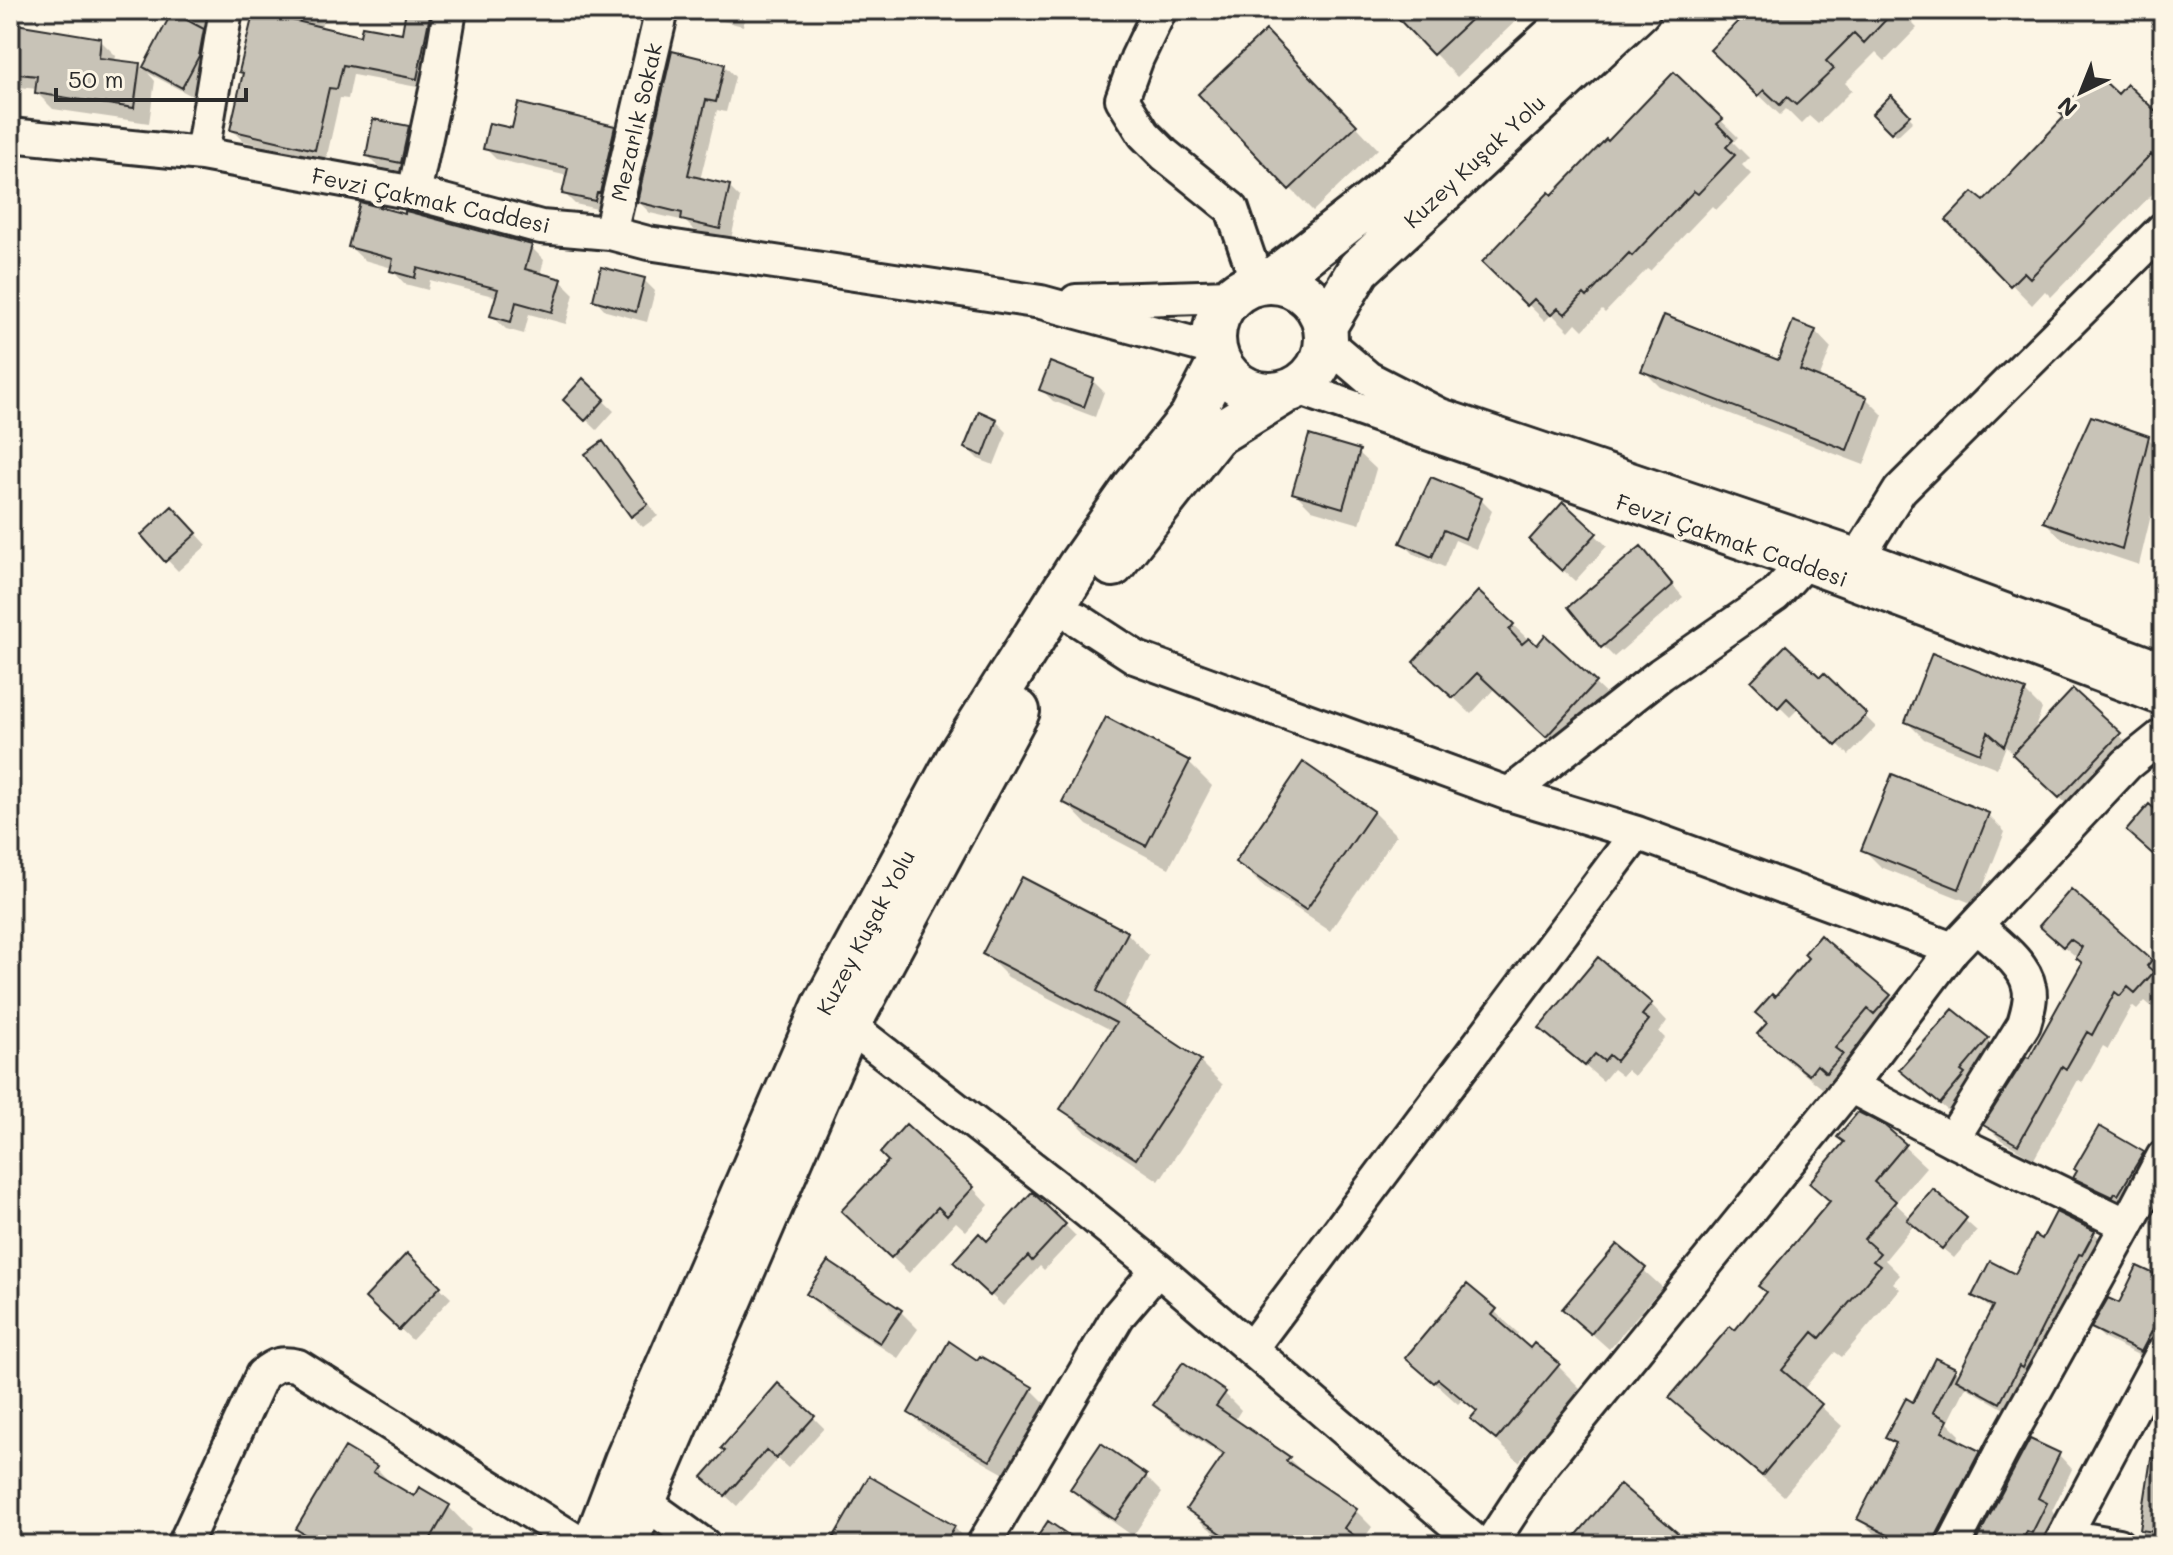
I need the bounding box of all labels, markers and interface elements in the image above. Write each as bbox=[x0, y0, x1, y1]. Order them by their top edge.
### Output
street label: Mezarlık Sokak bbox=[604, 40, 668, 204]
scale bar bbox=[56, 52, 246, 102]
north arrow bbox=[2041, 52, 2121, 132]
text: 50 m bbox=[68, 63, 124, 94]
street label: Kuzey Kuşak Yolu bbox=[1397, 88, 1551, 234]
text: N bbox=[2051, 91, 2083, 123]
street label: Fevzi Çakmak Caddesi bbox=[309, 161, 553, 239]
street label: Fevzi Çakmak Caddesi bbox=[1612, 487, 1852, 593]
street label: Kuzey Kuşak Yolu bbox=[809, 844, 921, 1020]

